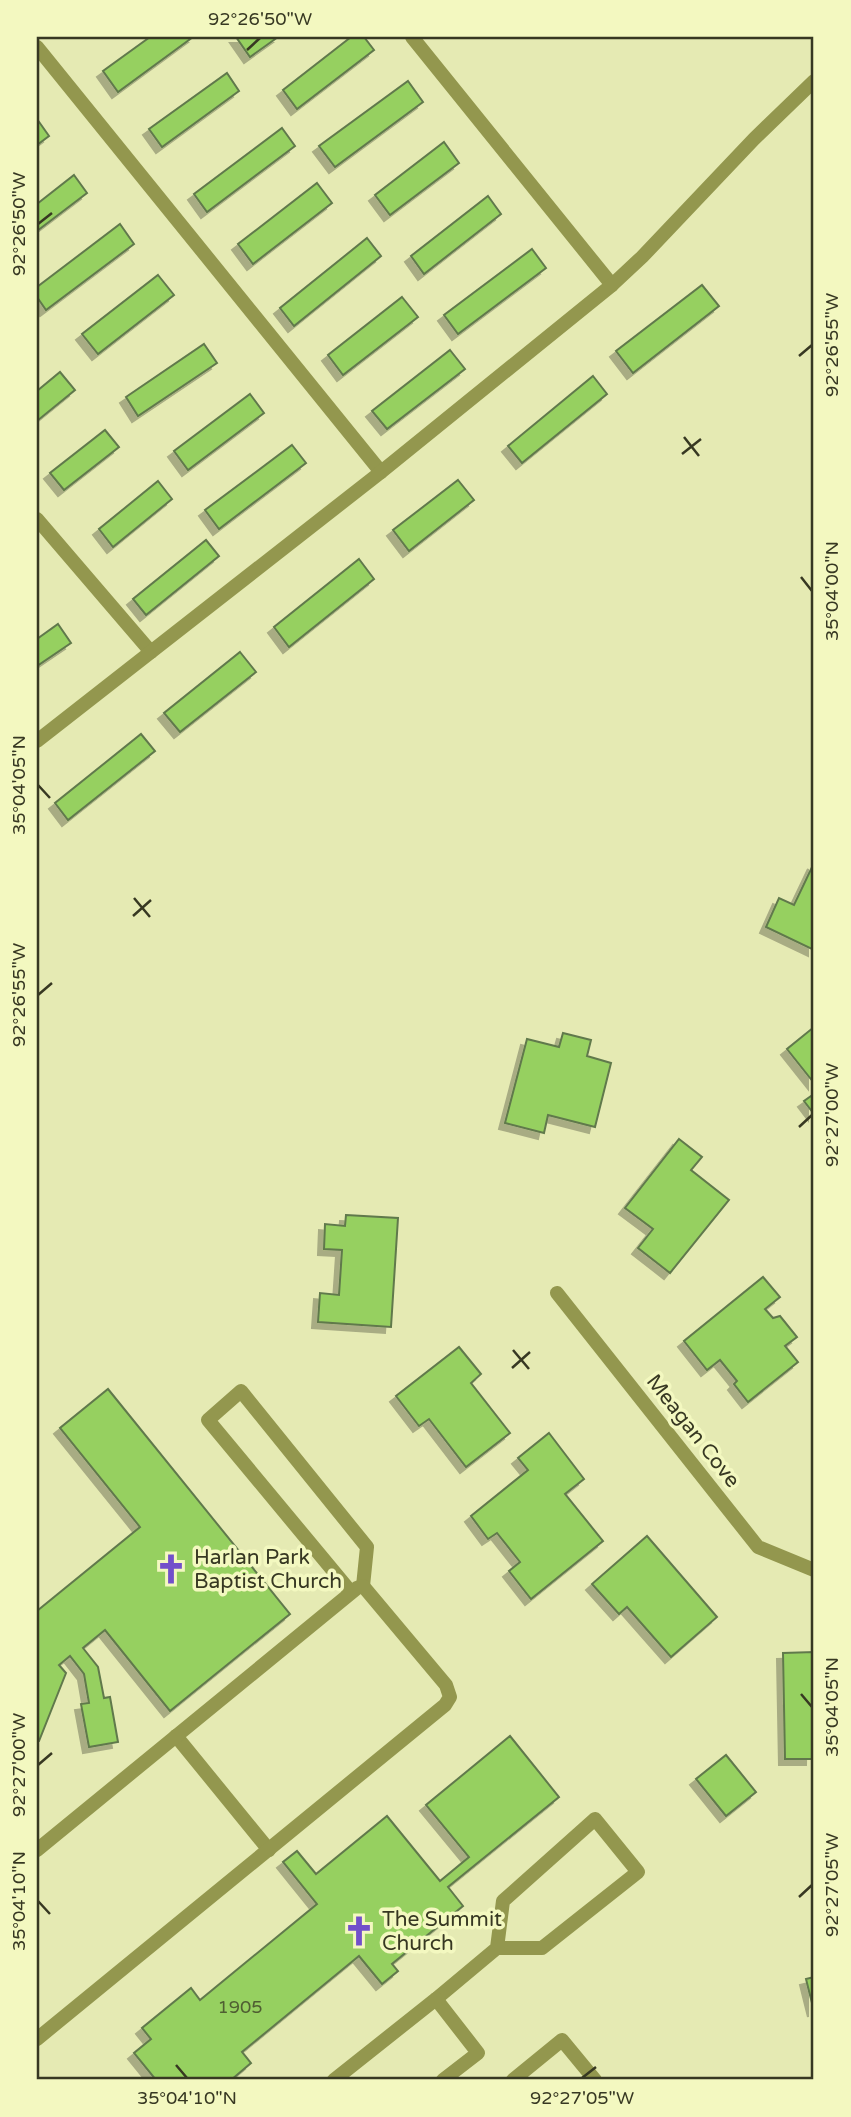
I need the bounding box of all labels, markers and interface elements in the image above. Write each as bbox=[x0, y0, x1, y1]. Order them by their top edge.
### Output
text: 92°26'50"W bbox=[208, 8, 312, 30]
text: 92°26'50"W bbox=[8, 172, 30, 276]
text: 92°26'55"W bbox=[821, 293, 843, 397]
text: 35°04'00"N bbox=[821, 541, 843, 641]
text: 35°04'05"N bbox=[8, 735, 30, 835]
text: 92°26'55"W bbox=[8, 943, 30, 1047]
text: 92°27'00"W bbox=[821, 1063, 843, 1167]
street label: Meagan Cove bbox=[641, 1369, 745, 1493]
place label: Harlan Park Baptist Church bbox=[194, 1545, 342, 1594]
church icon: Harlan Park Baptist Church bbox=[154, 1552, 188, 1586]
text: 35°04'05"N bbox=[821, 1657, 843, 1757]
text: 92°27'00"W bbox=[8, 1713, 30, 1817]
text: 92°27'05"W bbox=[821, 1833, 843, 1937]
text: 35°04'10"N bbox=[8, 1851, 30, 1951]
place label: The Summit Church bbox=[382, 1907, 502, 1956]
church icon: The Summit Church bbox=[342, 1914, 376, 1948]
house number: 1905 bbox=[217, 1996, 263, 2018]
text: 35°04'10"N bbox=[137, 2087, 237, 2109]
text: 92°27'05"W bbox=[530, 2087, 634, 2109]

